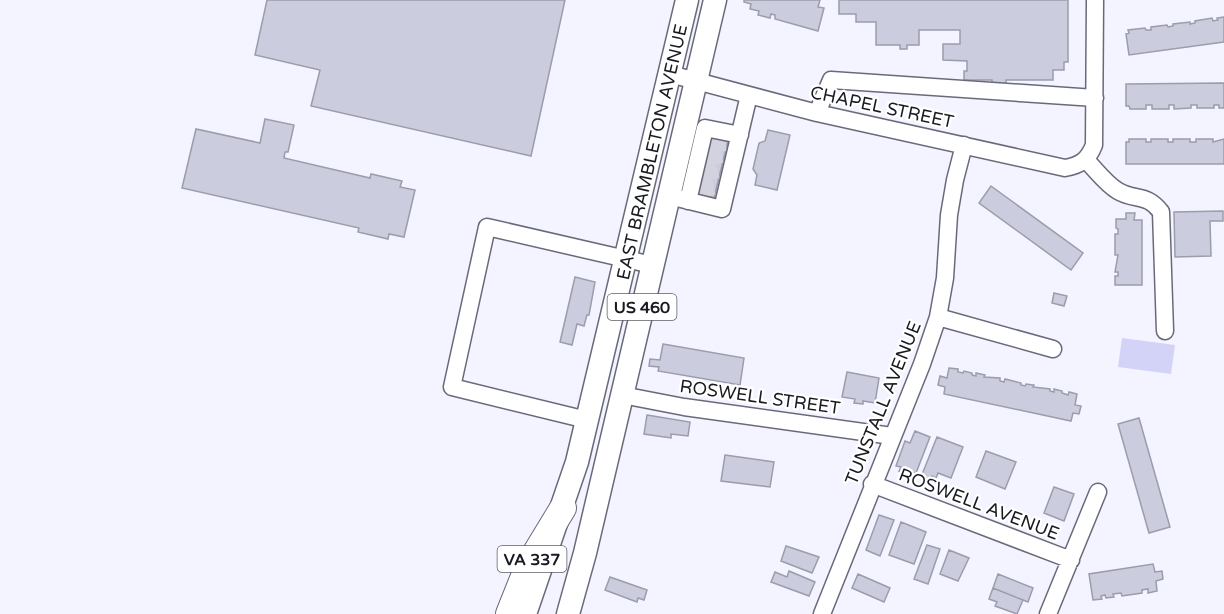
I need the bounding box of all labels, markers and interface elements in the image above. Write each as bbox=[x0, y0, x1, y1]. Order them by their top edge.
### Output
street label: EAST BRAMBLETON AVENUE bbox=[612, 22, 692, 282]
street label: CHAPEL STREET bbox=[808, 81, 956, 133]
road number: US 460 bbox=[608, 294, 676, 320]
street label: TUNSTALL AVENUE bbox=[840, 318, 926, 488]
street label: ROSWELL STREET bbox=[678, 375, 842, 419]
street label: ROSWELL AVENUE bbox=[896, 463, 1062, 545]
road number: VA 337 bbox=[498, 546, 566, 572]

